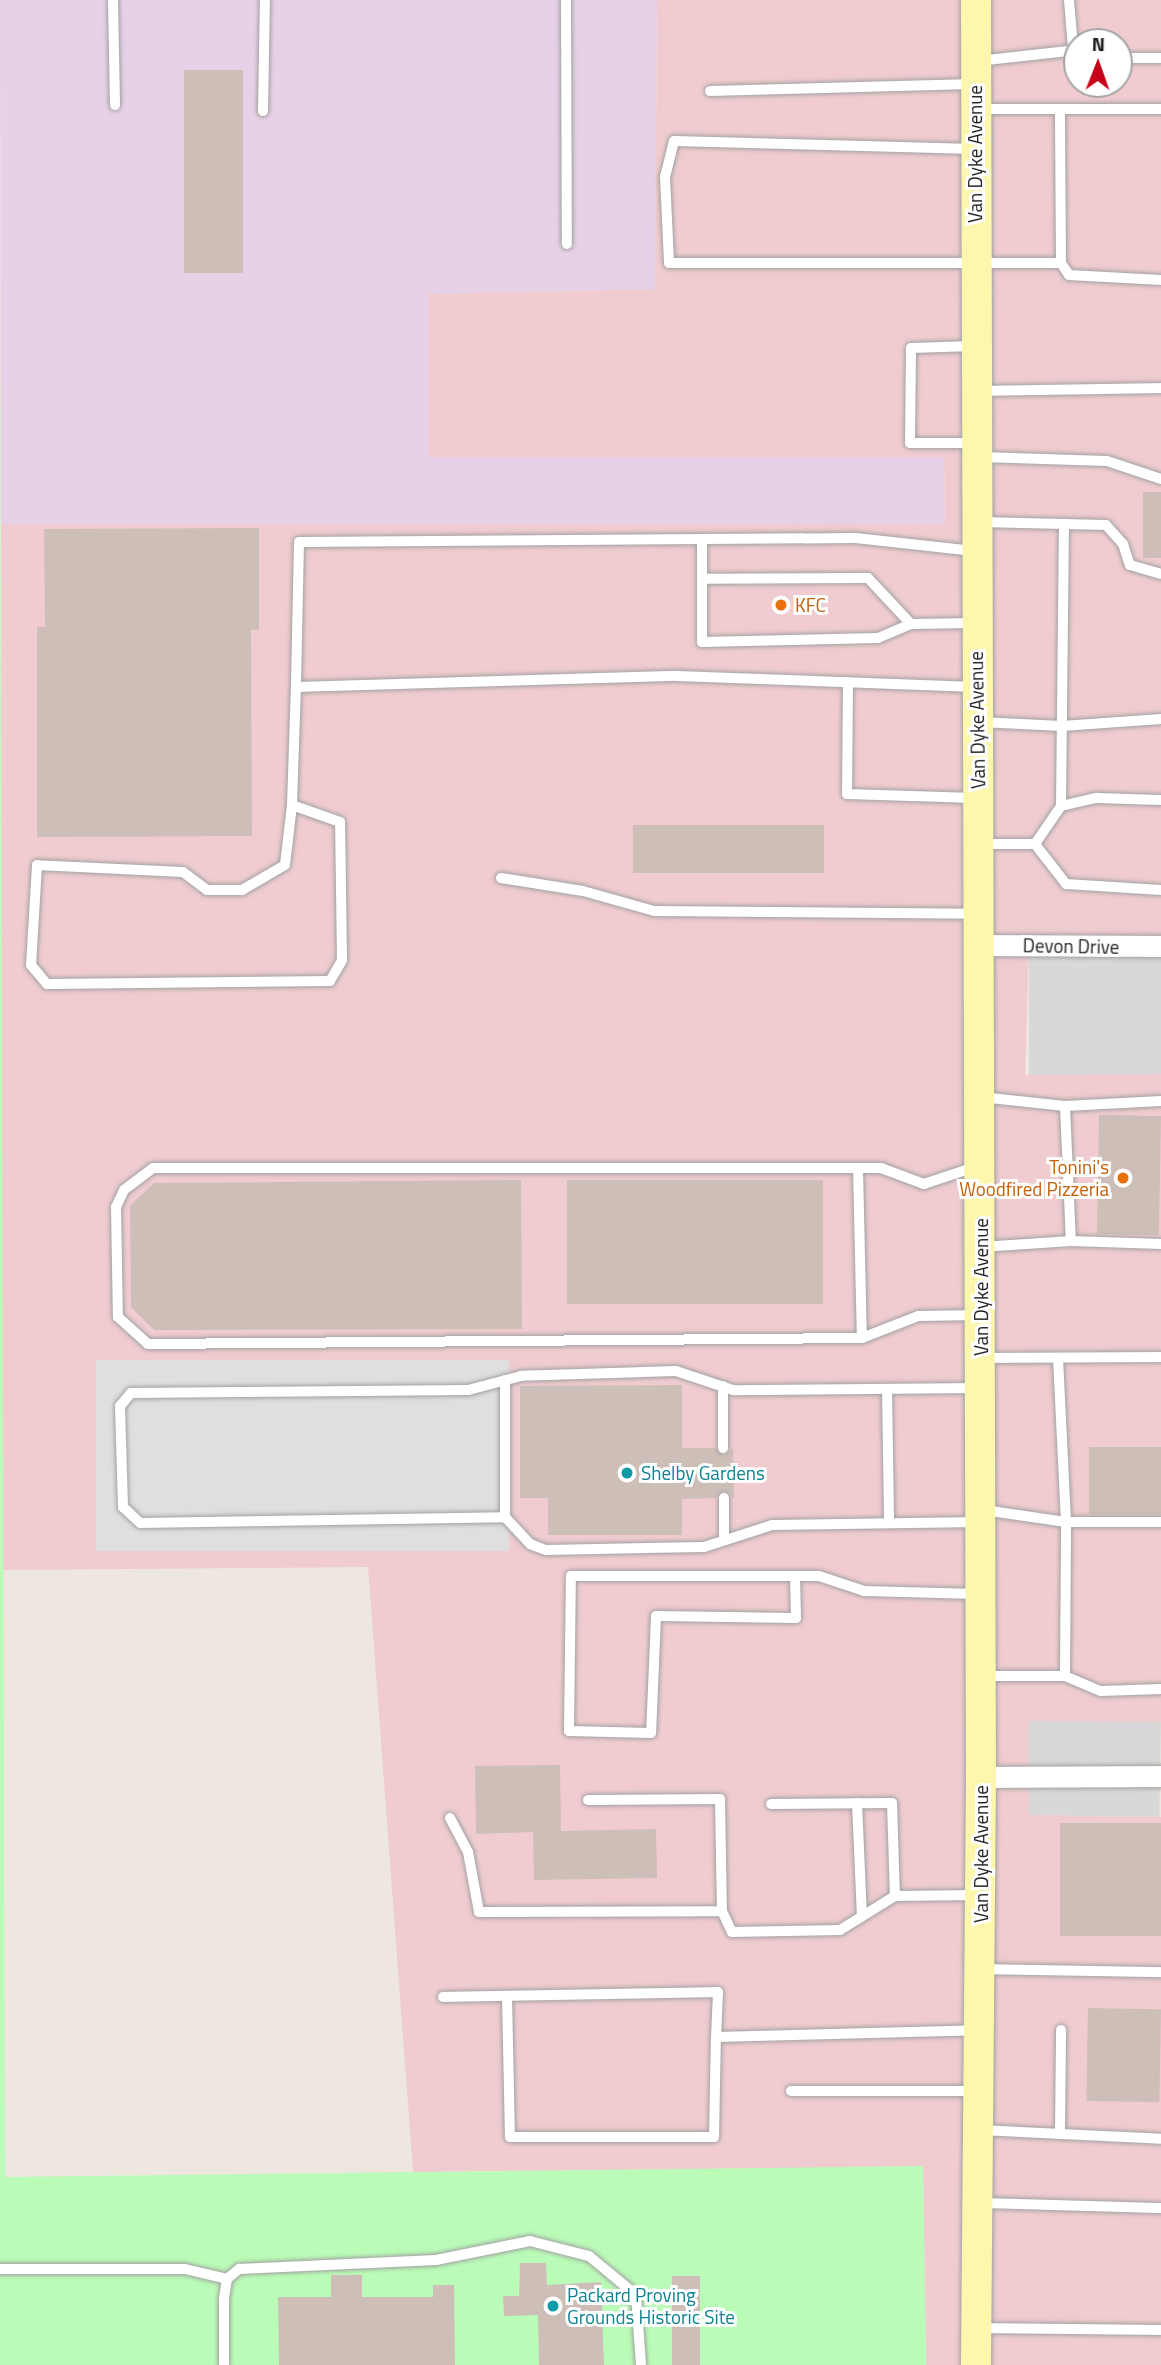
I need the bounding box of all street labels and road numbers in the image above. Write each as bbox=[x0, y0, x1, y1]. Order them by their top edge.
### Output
street label: Van Dyke Avenue bbox=[964, 85, 986, 223]
street label: Van Dyke Avenue bbox=[964, 651, 990, 789]
street label: Devon Drive bbox=[1022, 934, 1120, 958]
street label: Van Dyke Avenue bbox=[970, 1218, 992, 1356]
street label: Van Dyke Avenue bbox=[970, 1785, 992, 1923]

